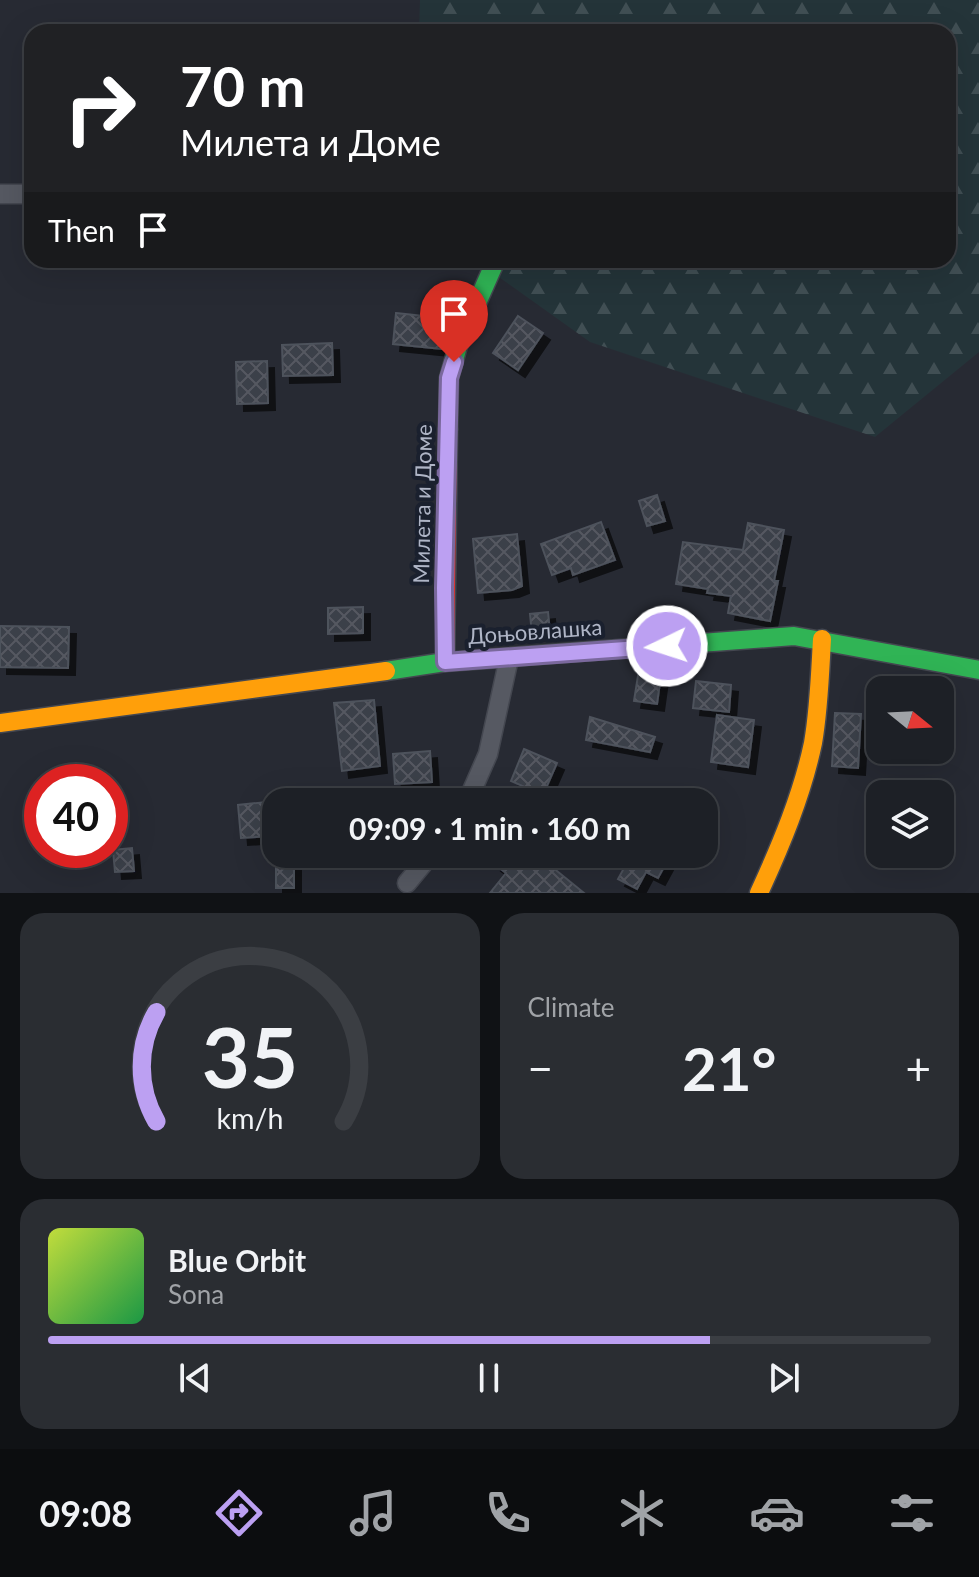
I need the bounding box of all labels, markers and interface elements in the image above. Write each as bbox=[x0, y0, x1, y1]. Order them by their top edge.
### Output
text: 70 m bbox=[180, 52, 305, 119]
icon: right bbox=[48, 56, 152, 160]
text: Милета и Доме bbox=[180, 120, 441, 164]
icon: arrive bbox=[131, 208, 175, 252]
text: Then bbox=[48, 212, 115, 248]
pin bbox=[420, 280, 488, 362]
icon: arrive bbox=[432, 292, 476, 336]
street label: Милета и Доме bbox=[407, 424, 437, 584]
position arrow bbox=[625, 604, 709, 688]
street label: Доњовлашка bbox=[467, 613, 603, 649]
north arrow bbox=[866, 676, 954, 764]
map controls bbox=[866, 676, 954, 868]
speed limit sign: 40 bbox=[24, 764, 128, 868]
button: layers bbox=[866, 780, 954, 868]
text: 09:09 · 1 min · 160 m bbox=[349, 810, 631, 846]
text: Climate bbox=[528, 991, 614, 1023]
text: 35 bbox=[202, 1006, 298, 1106]
text: 21° bbox=[682, 1032, 777, 1104]
text: − bbox=[528, 1042, 553, 1094]
text: + bbox=[905, 1042, 931, 1094]
text: km/h bbox=[216, 1101, 283, 1135]
text: Blue Orbit bbox=[168, 1242, 306, 1278]
text: Sona bbox=[168, 1278, 224, 1310]
icon: previous bbox=[173, 1356, 217, 1400]
icon: pause bbox=[467, 1356, 511, 1400]
icon: next bbox=[762, 1356, 806, 1400]
icon: directions bbox=[211, 1485, 267, 1541]
icon: music bbox=[345, 1485, 401, 1541]
icon: phone bbox=[480, 1485, 536, 1541]
icon: climate bbox=[614, 1485, 670, 1541]
icon: car bbox=[749, 1485, 805, 1541]
icon: filters bbox=[884, 1485, 940, 1541]
text: 09:08 bbox=[39, 1491, 132, 1535]

